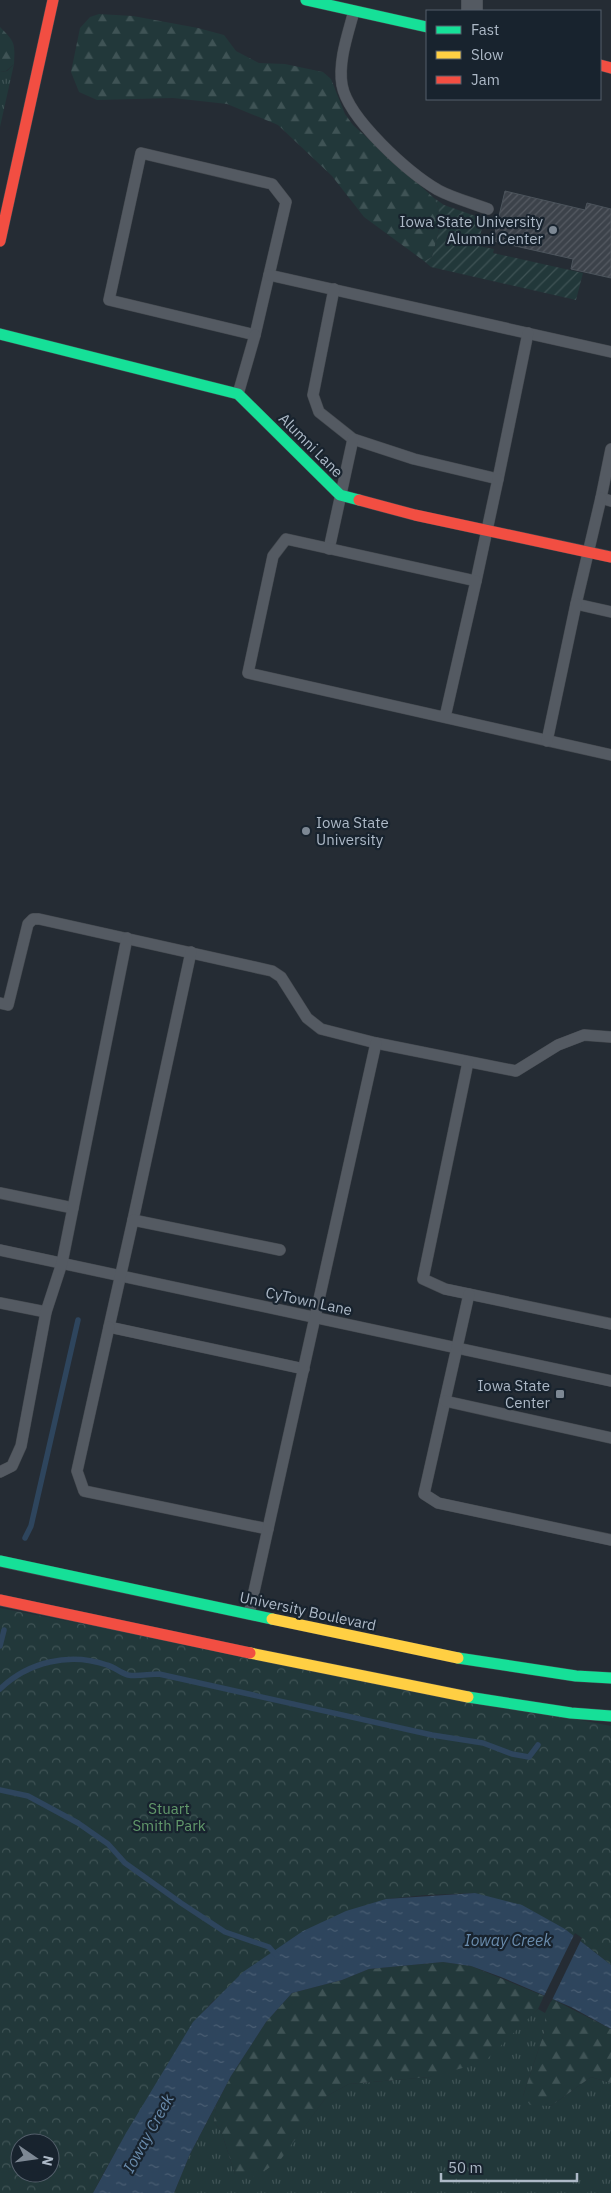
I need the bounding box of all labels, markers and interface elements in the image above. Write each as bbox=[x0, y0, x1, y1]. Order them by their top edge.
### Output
legend bbox=[426, 10, 601, 100]
text: Fast bbox=[471, 20, 499, 39]
text: Slow bbox=[471, 45, 504, 64]
text: Jam bbox=[471, 70, 500, 89]
place label: Iowa State University Alumni Center bbox=[400, 212, 544, 248]
marker: Iowa State University Alumni Center bbox=[547, 224, 559, 236]
street label: Alumni Lane bbox=[275, 409, 347, 481]
place label: Iowa State University bbox=[316, 813, 389, 849]
marker: Iowa State University bbox=[300, 825, 312, 837]
street label: CyTown Lane bbox=[264, 1283, 354, 1319]
place label: Iowa State Center bbox=[477, 1376, 550, 1412]
marker: Iowa State Center bbox=[554, 1388, 566, 1400]
street label: University Boulevard bbox=[238, 1587, 378, 1635]
park label: Stuart Smith Park bbox=[132, 1799, 206, 1835]
water label: Ioway Creek bbox=[465, 1930, 552, 1950]
water label: Ioway Creek bbox=[118, 2090, 178, 2176]
north arrow bbox=[10, 2133, 60, 2183]
scale bar bbox=[441, 2150, 577, 2182]
text: N bbox=[38, 2154, 58, 2168]
text: 50 m bbox=[448, 2158, 483, 2177]

